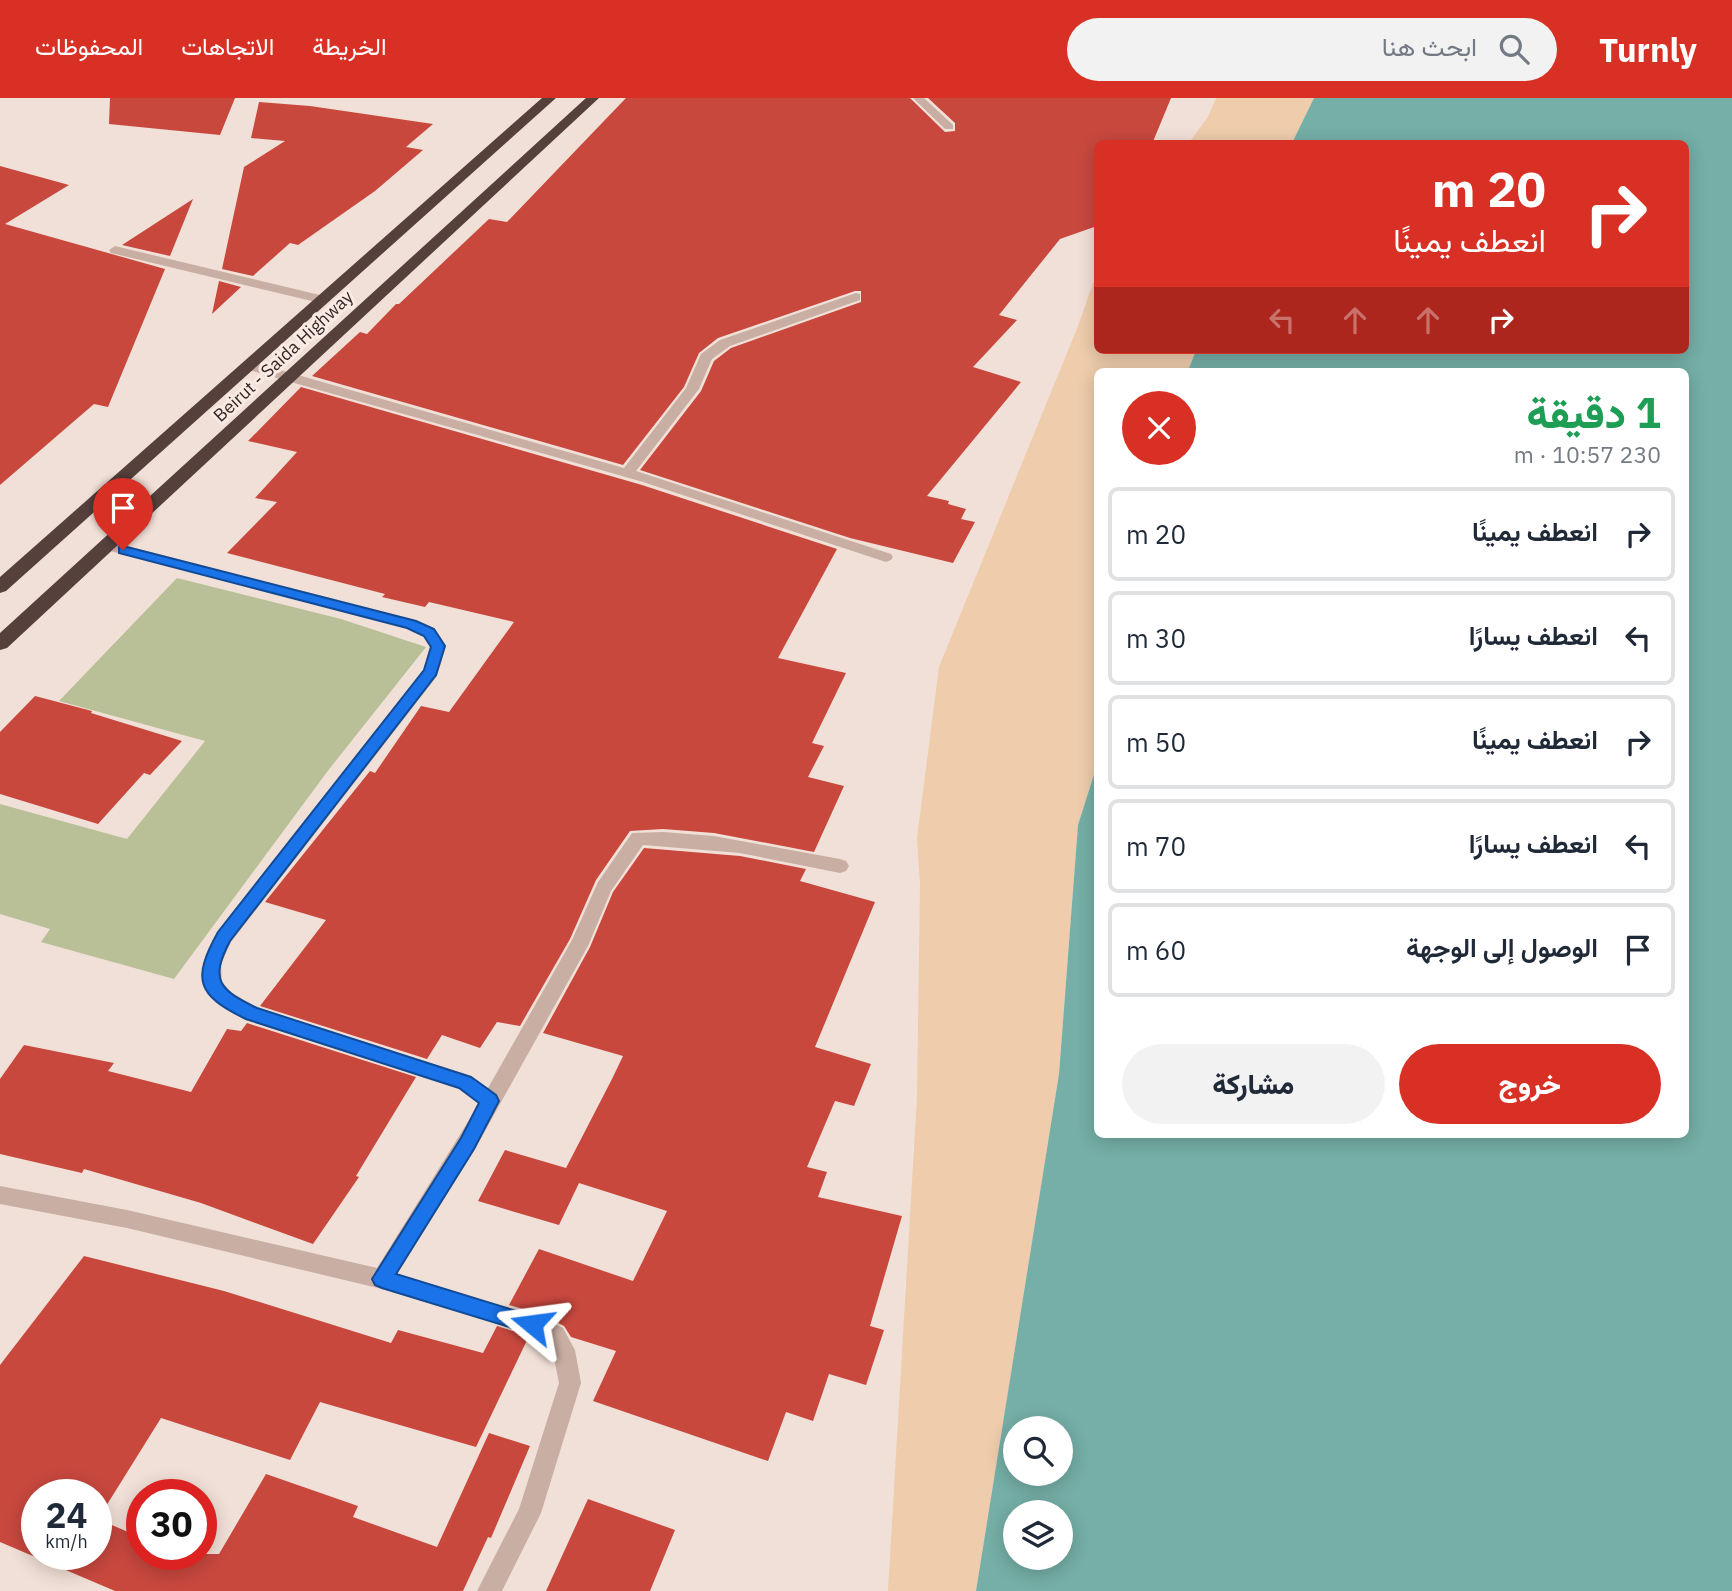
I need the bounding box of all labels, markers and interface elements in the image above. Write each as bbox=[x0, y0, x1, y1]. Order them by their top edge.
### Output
search box bbox=[1067, 18, 1557, 81]
text: Turnly bbox=[1599, 28, 1697, 71]
text: ابحث هنا bbox=[1382, 29, 1477, 63]
text: المحفوظات bbox=[35, 30, 143, 62]
text: الاتجاهات bbox=[181, 30, 274, 62]
text: الخريطة bbox=[312, 30, 387, 62]
icon: search bbox=[1495, 30, 1533, 68]
text: 20 m bbox=[1432, 157, 1546, 220]
icon: right bbox=[1570, 168, 1661, 259]
text: انعطف يمينًا bbox=[1393, 219, 1546, 261]
street label: Beirut - Saida Highway bbox=[208, 285, 358, 427]
icon: left bbox=[1263, 301, 1301, 339]
icon: ahead bbox=[1336, 301, 1374, 339]
icon: ahead bbox=[1409, 301, 1447, 339]
icon: right bbox=[1482, 301, 1520, 339]
text: 1 دقيقة bbox=[1526, 385, 1661, 440]
button: close bbox=[1122, 391, 1196, 465]
text: 230 m · 10:57 bbox=[1514, 439, 1661, 469]
pin bbox=[93, 478, 153, 550]
icon: arrive bbox=[104, 489, 142, 527]
text: انعطف يمينًا bbox=[1472, 514, 1598, 548]
icon: right bbox=[1619, 515, 1657, 553]
text: 20 m bbox=[1126, 517, 1186, 551]
text: انعطف يسارًا bbox=[1469, 618, 1598, 652]
icon: left bbox=[1619, 619, 1657, 657]
text: 30 m bbox=[1126, 621, 1186, 655]
text: انعطف يمينًا bbox=[1472, 722, 1598, 756]
icon: right bbox=[1619, 723, 1657, 761]
text: 50 m bbox=[1126, 725, 1186, 759]
text: انعطف يسارًا bbox=[1469, 826, 1598, 860]
icon: left bbox=[1619, 827, 1657, 865]
text: 70 m bbox=[1126, 829, 1186, 863]
text: الوصول إلى الوجهة bbox=[1406, 930, 1598, 964]
icon: arrive bbox=[1619, 931, 1657, 969]
text: 60 m bbox=[1126, 933, 1186, 967]
button: مشاركة bbox=[1122, 1044, 1385, 1124]
button: خروج bbox=[1399, 1044, 1661, 1124]
position arrow bbox=[495, 1287, 569, 1361]
map controls bbox=[1003, 1416, 1073, 1570]
button: search bbox=[1003, 1416, 1073, 1486]
speed limit sign: 30 bbox=[126, 1479, 217, 1570]
text: 24 bbox=[45, 1492, 88, 1538]
button: layers bbox=[1003, 1500, 1073, 1570]
text: km/h bbox=[45, 1530, 88, 1553]

